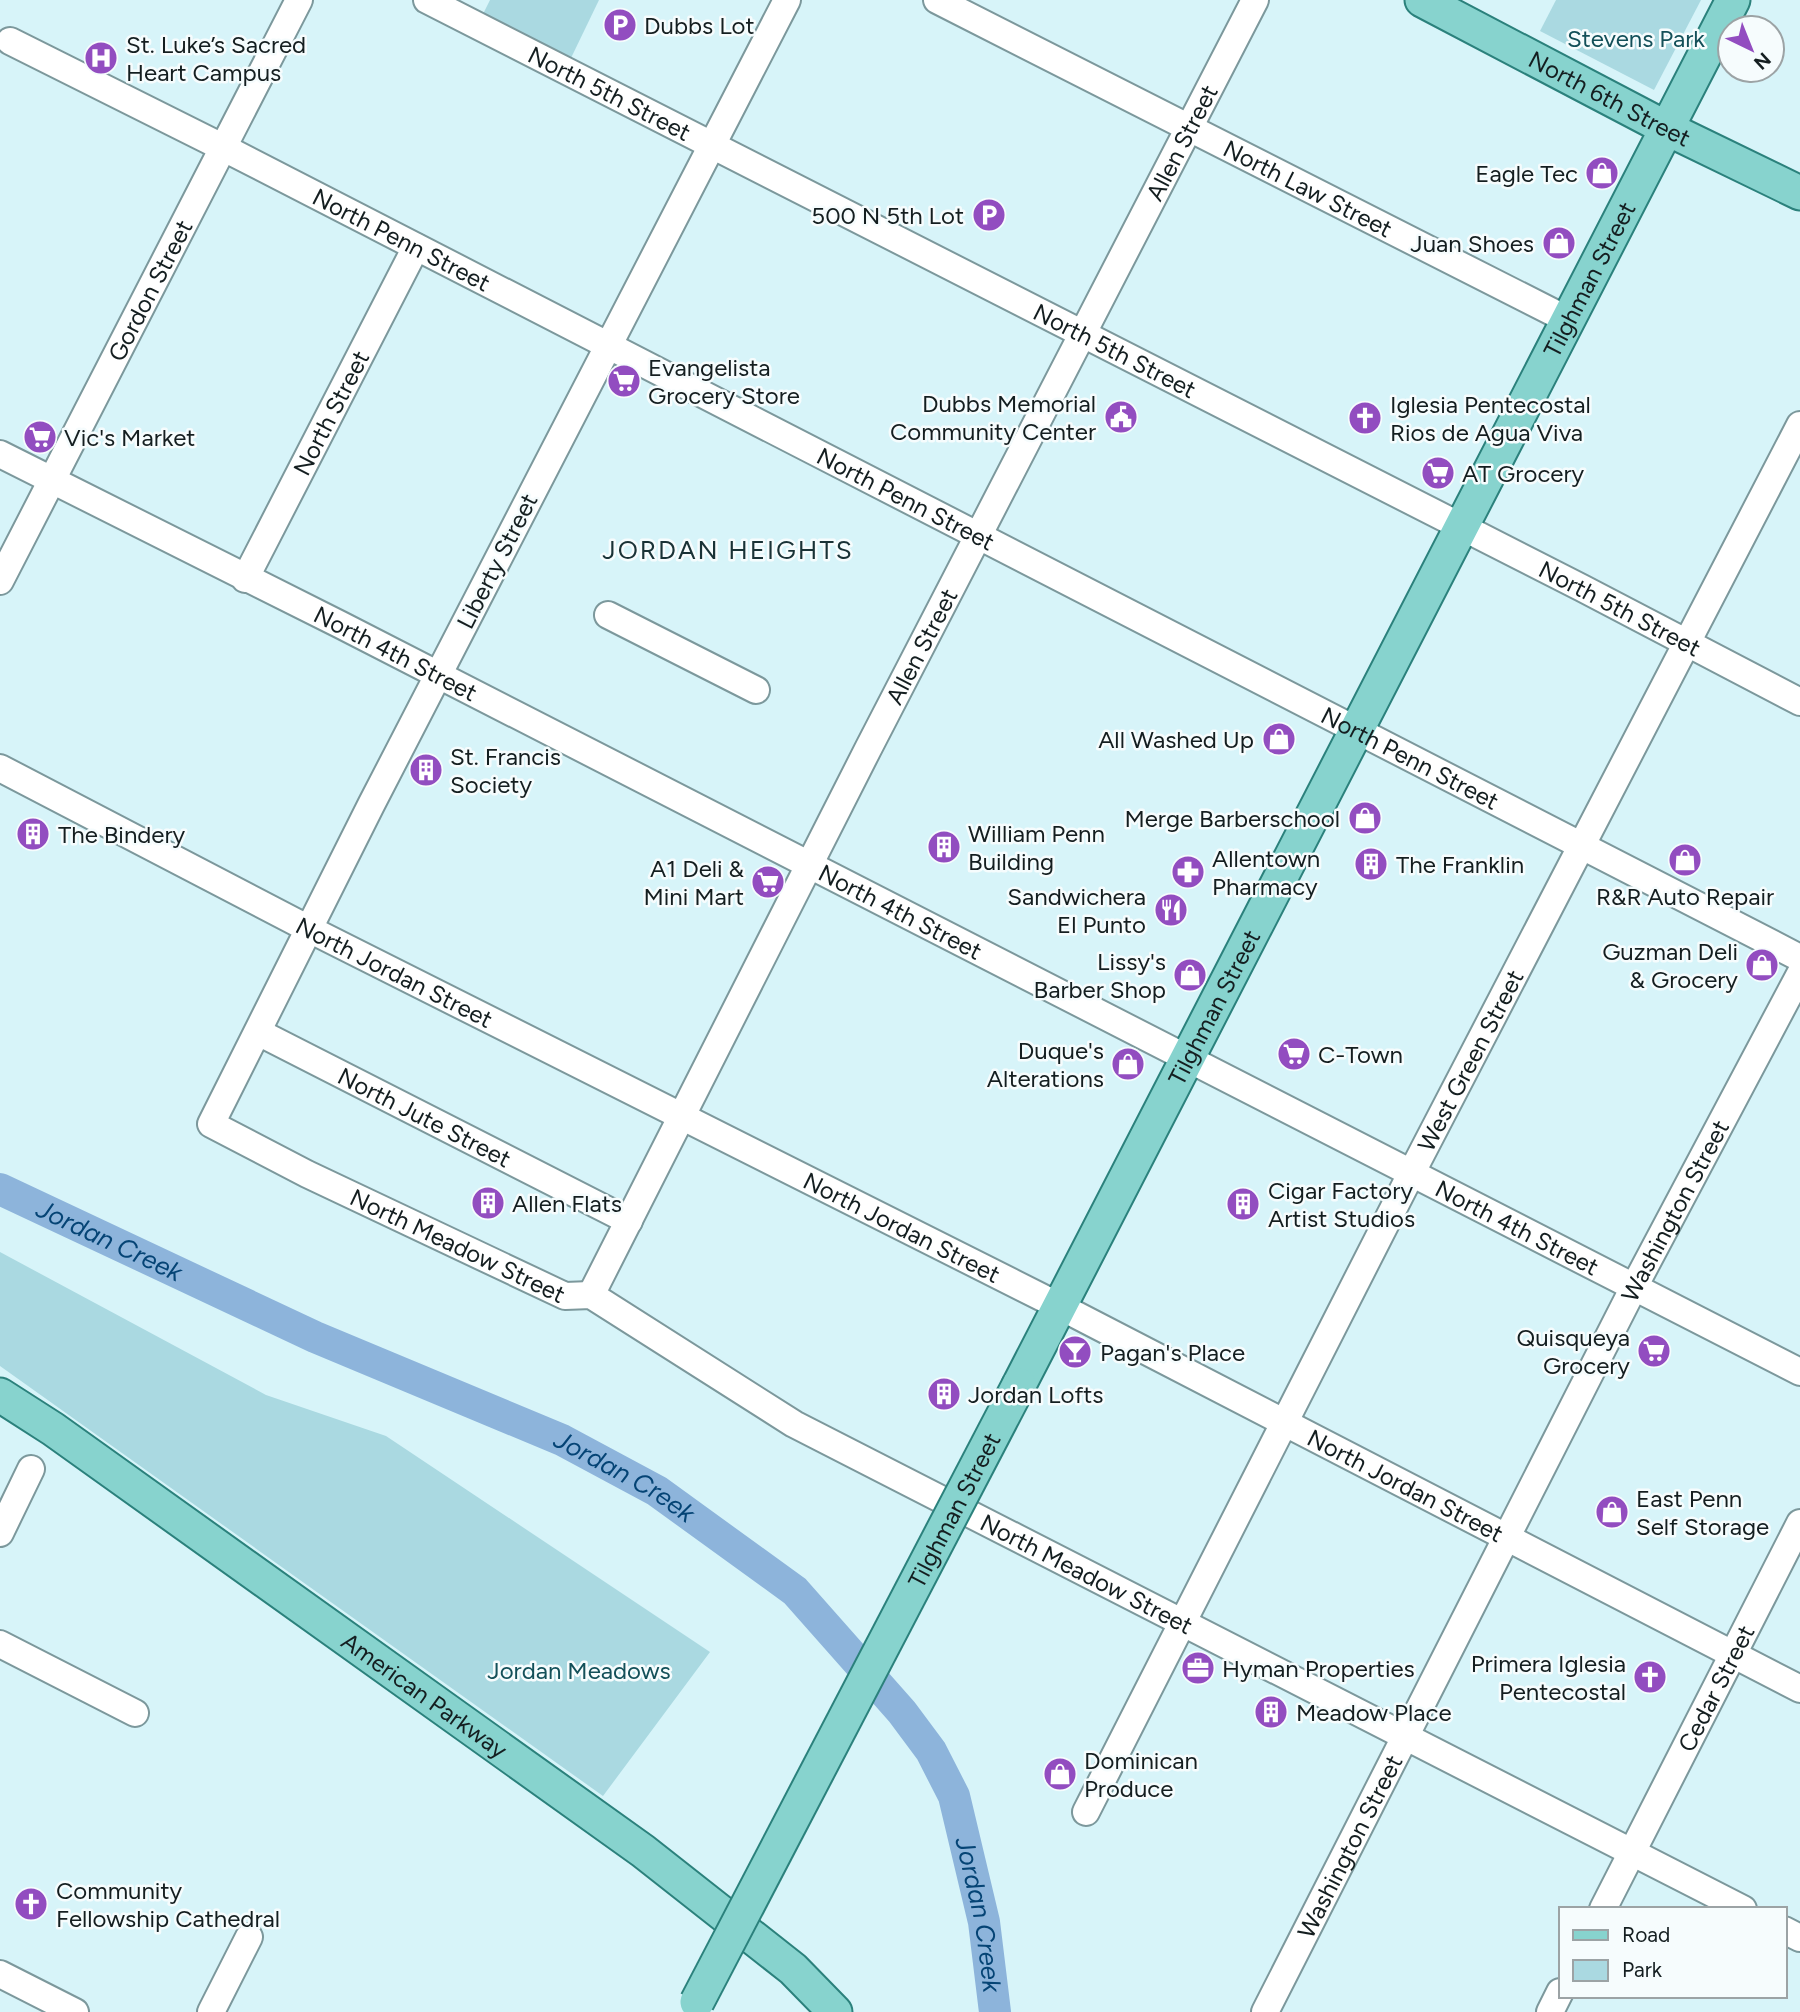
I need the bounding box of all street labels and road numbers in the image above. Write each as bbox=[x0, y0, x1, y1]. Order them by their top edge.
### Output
street label: North 5th Street bbox=[524, 40, 696, 146]
street label: North 6th Street bbox=[1524, 44, 1695, 152]
street label: Allen Street bbox=[1139, 80, 1223, 205]
street label: North Law Street bbox=[1219, 133, 1397, 243]
street label: North Penn Street bbox=[308, 182, 495, 297]
street label: Tilghman Street bbox=[1537, 197, 1641, 362]
street label: Gordon Street bbox=[101, 215, 198, 366]
street label: North 5th Street bbox=[1029, 297, 1201, 404]
street label: North Street bbox=[287, 346, 375, 480]
street label: North Penn Street bbox=[812, 441, 1000, 556]
street label: Liberty Street bbox=[450, 488, 544, 634]
street label: North 5th Street bbox=[1534, 554, 1706, 662]
street label: Allen Street bbox=[879, 583, 963, 709]
street label: North 4th Street bbox=[309, 599, 482, 707]
street label: North Penn Street bbox=[1317, 700, 1504, 815]
street label: North 4th Street bbox=[814, 858, 987, 965]
street label: North Jordan Street bbox=[291, 910, 498, 1033]
street label: Tilghman Street bbox=[1162, 925, 1266, 1090]
street label: West Green Street bbox=[1411, 965, 1529, 1156]
street label: North Jute Street bbox=[333, 1061, 516, 1173]
street label: Washington Street bbox=[1615, 1115, 1735, 1306]
street label: North Jordan Street bbox=[799, 1165, 1005, 1289]
street label: North 4th Street bbox=[1431, 1173, 1604, 1281]
street label: North Meadow Street bbox=[346, 1182, 570, 1308]
street label: North Jordan Street bbox=[1303, 1423, 1508, 1548]
street label: Tilghman Street bbox=[901, 1428, 1006, 1592]
street label: North Meadow Street bbox=[976, 1507, 1198, 1640]
street label: Cedar Street bbox=[1671, 1620, 1760, 1756]
street label: American Parkway bbox=[336, 1626, 514, 1764]
street label: Washington Street bbox=[1291, 1750, 1408, 1943]

